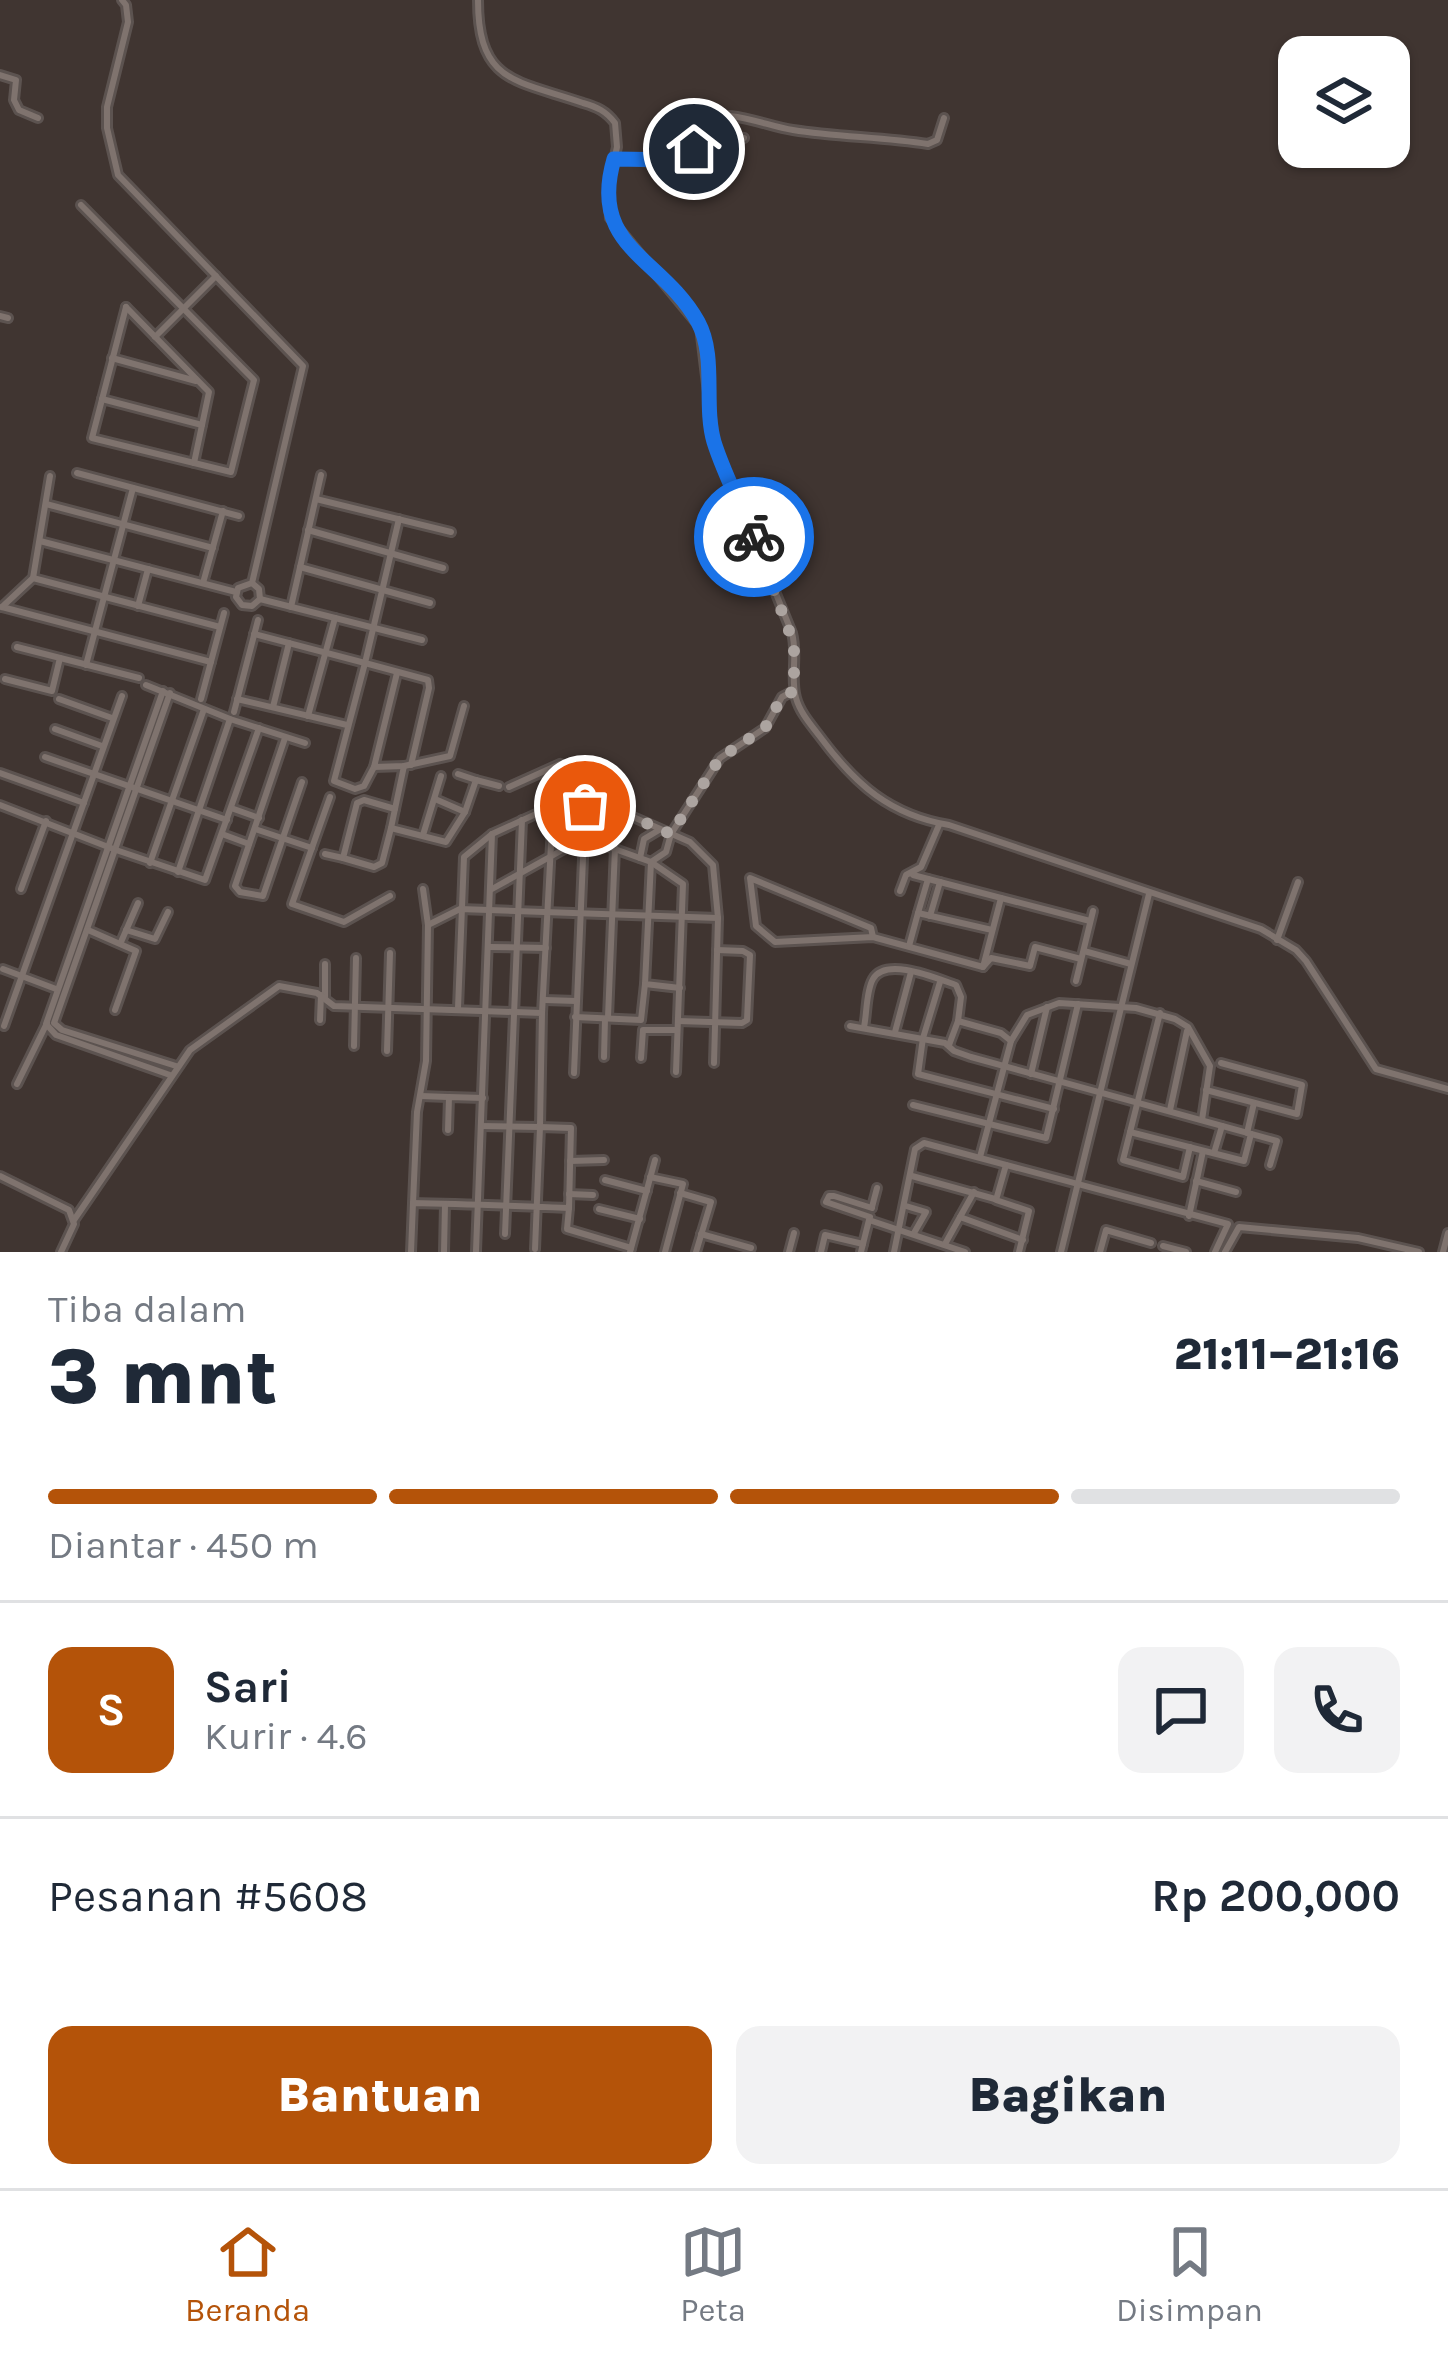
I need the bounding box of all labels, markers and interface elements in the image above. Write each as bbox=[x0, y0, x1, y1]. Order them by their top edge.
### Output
map controls bbox=[1278, 36, 1410, 168]
button: layers bbox=[1278, 36, 1410, 168]
pin bbox=[643, 98, 745, 200]
icon: home bbox=[661, 116, 727, 182]
courier bbox=[694, 477, 814, 597]
icon: bike bbox=[721, 504, 787, 570]
pin bbox=[534, 755, 636, 857]
icon: bag bbox=[552, 773, 618, 839]
text: Tiba dalam bbox=[48, 1286, 246, 1332]
text: 21:11–21:16 bbox=[1174, 1328, 1400, 1380]
text: 3 mnt bbox=[48, 1331, 278, 1423]
text: Diantar · 450 m bbox=[48, 1522, 319, 1568]
button: chat bbox=[1118, 1647, 1244, 1773]
button: phone bbox=[1274, 1647, 1400, 1773]
text: Sari bbox=[204, 1661, 291, 1713]
text: S bbox=[97, 1684, 125, 1736]
text: Kurir · 4.6 bbox=[204, 1713, 368, 1759]
text: Pesanan #5608 bbox=[48, 1870, 368, 1922]
text: Rp 200,000 bbox=[1151, 1870, 1400, 1922]
button: Bantuan bbox=[48, 2026, 712, 2164]
button: Bagikan bbox=[736, 2026, 1400, 2164]
tab: Beranda bbox=[185, 2219, 310, 2329]
tab: Peta bbox=[680, 2219, 746, 2329]
tab: Disimpan bbox=[1116, 2219, 1263, 2329]

